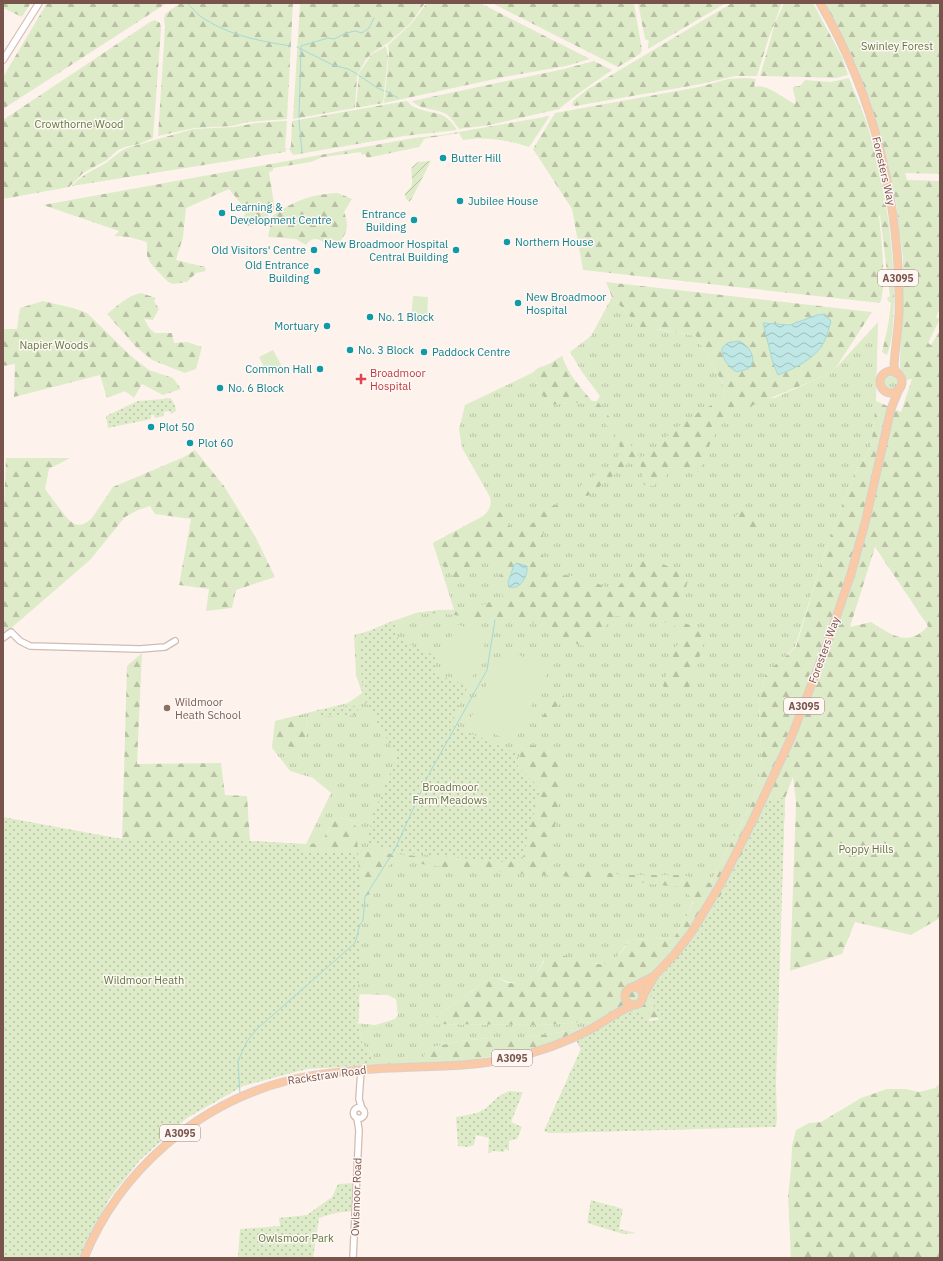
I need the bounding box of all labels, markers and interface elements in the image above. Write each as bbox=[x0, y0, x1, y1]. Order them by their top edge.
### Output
park label: Swinley Forest bbox=[861, 39, 933, 53]
park label: Crowthorne Wood bbox=[35, 117, 123, 131]
street label: Foresters Way bbox=[869, 135, 899, 207]
place label: Butter Hill bbox=[451, 151, 501, 165]
marker: Butter Hill bbox=[438, 153, 448, 163]
place label: Jubilee House bbox=[468, 194, 538, 208]
marker: Jubilee House bbox=[455, 196, 465, 206]
place label: Learning & Development Centre bbox=[230, 200, 332, 227]
place label: Entrance Building bbox=[362, 207, 406, 234]
marker: Learning & Development Centre bbox=[217, 208, 227, 218]
marker: Entrance Building bbox=[409, 215, 419, 225]
place label: Northern House bbox=[515, 235, 594, 249]
place label: New Broadmoor Hospital Central Building bbox=[324, 237, 448, 264]
marker: Northern House bbox=[502, 237, 512, 247]
place label: Old Visitors' Centre bbox=[211, 243, 306, 257]
marker: Old Visitors' Centre bbox=[309, 245, 319, 255]
marker: New Broadmoor Hospital Central Building bbox=[451, 245, 461, 255]
place label: Old Entrance Building bbox=[245, 258, 309, 285]
marker: Old Entrance Building bbox=[312, 266, 322, 276]
road number: A3095 bbox=[878, 270, 918, 286]
place label: New Broadmoor Hospital bbox=[526, 290, 606, 317]
marker: New Broadmoor Hospital bbox=[513, 298, 523, 308]
place label: No. 1 Block bbox=[378, 310, 434, 324]
marker: No. 1 Block bbox=[365, 312, 375, 322]
place label: Mortuary bbox=[274, 319, 320, 333]
marker: Mortuary bbox=[322, 321, 332, 331]
park label: Napier Woods bbox=[19, 338, 89, 352]
place label: No. 3 Block bbox=[358, 343, 414, 357]
marker: No. 3 Block bbox=[345, 345, 355, 355]
place label: Paddock Centre bbox=[432, 345, 510, 359]
marker: Paddock Centre bbox=[419, 347, 429, 357]
place label: Common Hall bbox=[245, 362, 312, 376]
marker: Common Hall bbox=[315, 364, 325, 374]
place label: Broadmoor Hospital bbox=[370, 366, 426, 393]
marker: Broadmoor Hospital bbox=[355, 373, 367, 385]
place label: No. 6 Block bbox=[228, 381, 284, 395]
marker: No. 6 Block bbox=[215, 383, 225, 393]
place label: Plot 50 bbox=[159, 420, 194, 434]
marker: Plot 50 bbox=[146, 422, 156, 432]
place label: Plot 60 bbox=[198, 436, 233, 450]
marker: Plot 60 bbox=[185, 438, 195, 448]
street label: Foresters Way bbox=[805, 614, 843, 685]
place label: Wildmoor Heath School bbox=[175, 695, 241, 722]
road number: A3095 bbox=[784, 698, 824, 714]
marker: Wildmoor Heath School bbox=[162, 703, 172, 713]
park label: Broadmoor Farm Meadows bbox=[413, 780, 487, 807]
park label: Poppy Hills bbox=[838, 842, 894, 856]
park label: Wildmoor Heath bbox=[104, 973, 184, 987]
road number: A3095 bbox=[492, 1050, 532, 1066]
street label: Rackstraw Road bbox=[287, 1063, 367, 1087]
road number: A3095 bbox=[160, 1125, 200, 1141]
street label: Owlsmoor Road bbox=[348, 1158, 364, 1236]
park label: Owlsmoor Park bbox=[258, 1231, 334, 1245]

